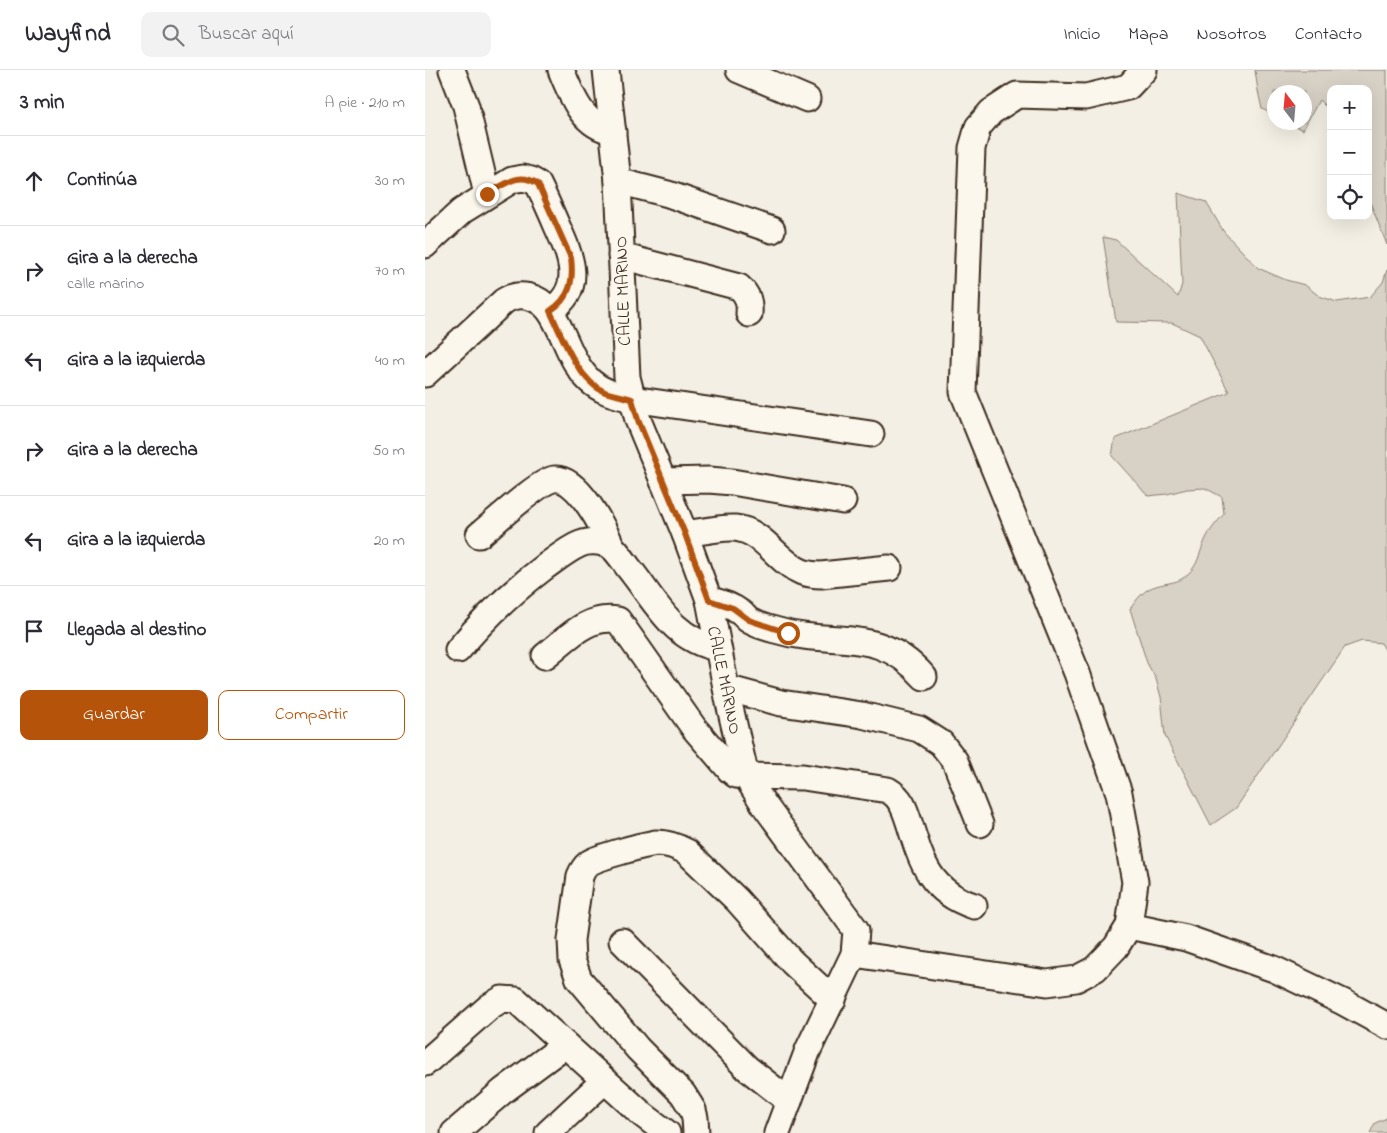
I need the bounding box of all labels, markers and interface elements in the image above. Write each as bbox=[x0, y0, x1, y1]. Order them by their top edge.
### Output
search box bbox=[141, 12, 491, 57]
text: Wayfind bbox=[25, 17, 111, 52]
icon: search bbox=[159, 21, 187, 49]
text: Buscar aquí bbox=[199, 21, 294, 48]
text: Inicio bbox=[1063, 22, 1100, 48]
text: Mapa bbox=[1128, 22, 1169, 48]
text: Nosotros bbox=[1197, 22, 1267, 48]
text: Contacto bbox=[1295, 22, 1362, 48]
north arrow bbox=[1267, 85, 1312, 130]
map controls bbox=[1327, 85, 1372, 220]
button: + bbox=[1327, 85, 1372, 130]
text: 3 min bbox=[20, 88, 64, 118]
text: A pie · 210 m bbox=[325, 91, 405, 115]
button: − bbox=[1327, 130, 1372, 175]
icon: ahead bbox=[20, 167, 48, 195]
text: Continúa bbox=[67, 167, 137, 194]
text: 30 m bbox=[375, 169, 405, 193]
button: locate bbox=[1327, 175, 1372, 220]
route end bbox=[476, 183, 499, 206]
street label: CALLE MARINO bbox=[609, 236, 639, 346]
text: Gira a la derecha bbox=[67, 245, 198, 272]
icon: right bbox=[20, 257, 48, 285]
text: 70 m bbox=[375, 259, 405, 283]
text: calle marino bbox=[67, 272, 144, 296]
icon: left bbox=[20, 347, 48, 375]
text: Gira a la izquierda bbox=[67, 347, 205, 374]
text: 40 m bbox=[375, 349, 405, 373]
icon: right bbox=[20, 437, 48, 465]
text: Gira a la derecha bbox=[67, 437, 198, 464]
text: 50 m bbox=[373, 439, 405, 463]
icon: left bbox=[20, 527, 48, 555]
text: Gira a la izquierda bbox=[67, 527, 205, 554]
text: 20 m bbox=[374, 529, 405, 553]
icon: arrive bbox=[20, 617, 48, 645]
text: Llegada al destino bbox=[67, 617, 206, 644]
route start bbox=[777, 622, 800, 645]
street label: CALLE MARINO bbox=[699, 624, 747, 737]
button: Guardar bbox=[20, 690, 208, 740]
button: Compartir bbox=[218, 690, 405, 740]

